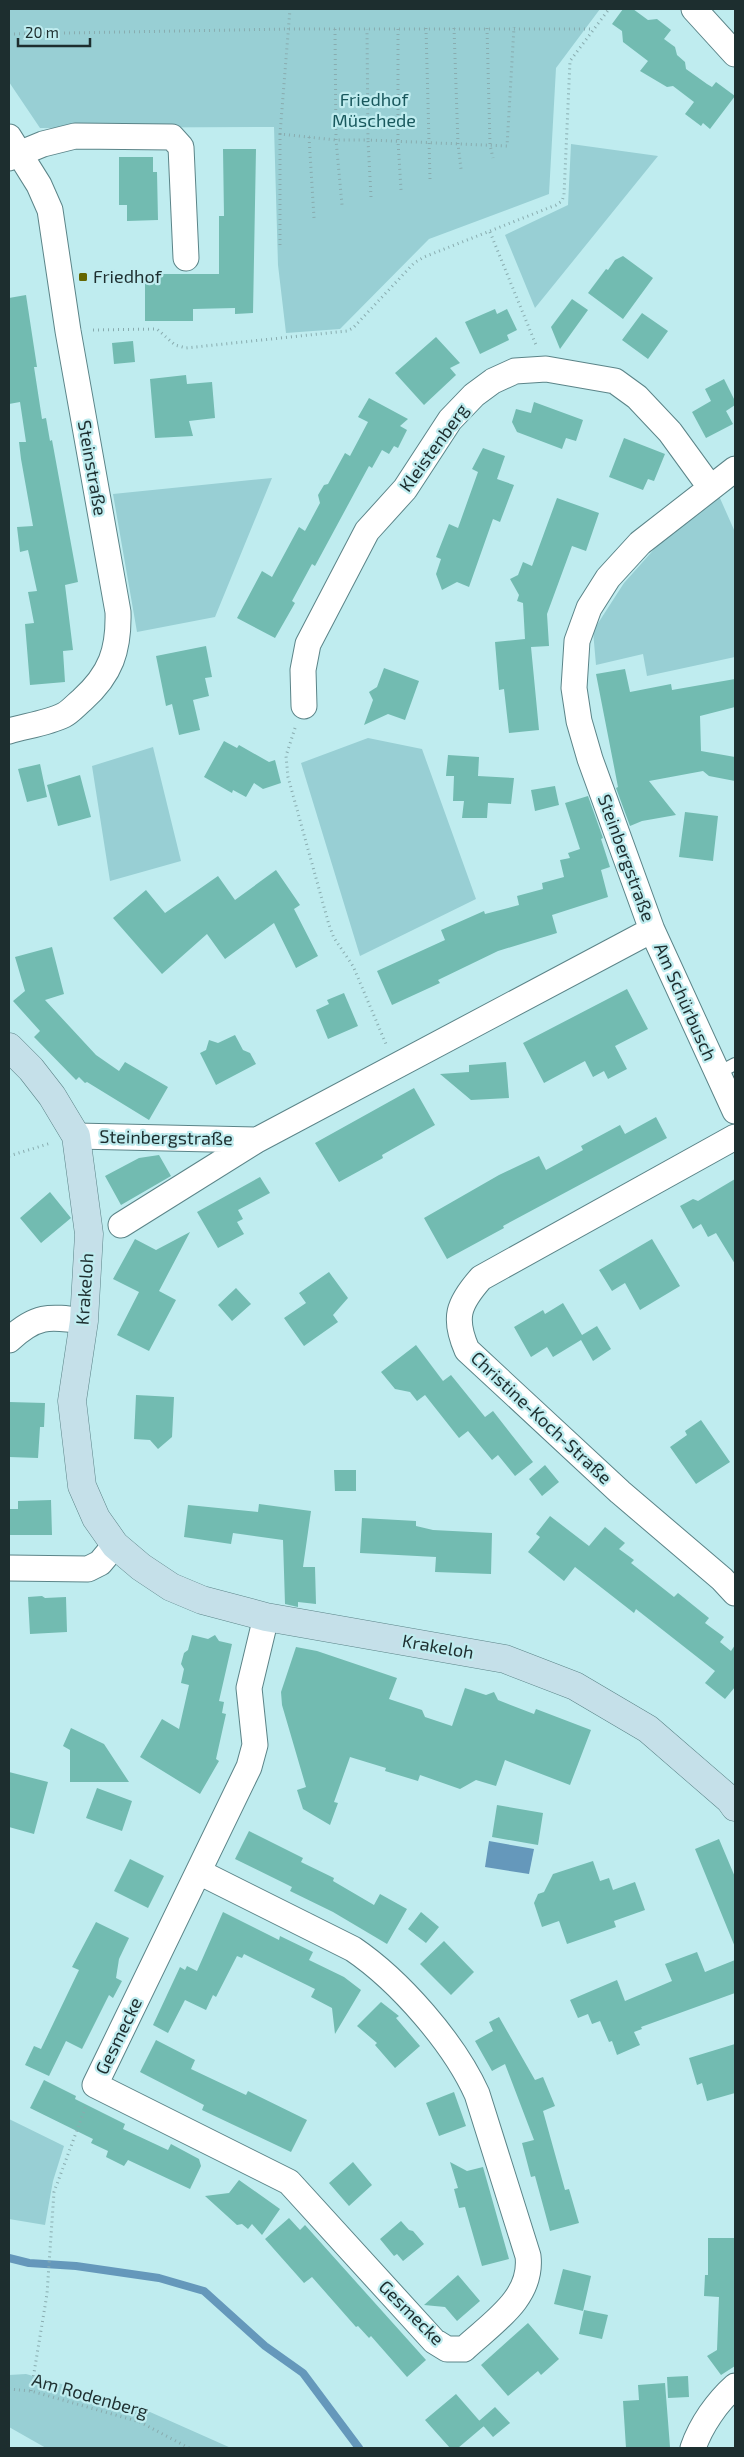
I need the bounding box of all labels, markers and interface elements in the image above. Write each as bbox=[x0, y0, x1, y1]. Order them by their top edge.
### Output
scale bar bbox=[18, 15, 90, 47]
text: 20 m bbox=[25, 23, 59, 41]
park label: Friedhof Müschede bbox=[332, 88, 416, 131]
place label: Friedhof bbox=[93, 265, 163, 287]
marker: Friedhof bbox=[77, 271, 89, 283]
street label: Kleistenberg bbox=[394, 399, 472, 496]
street label: Steinstraße bbox=[74, 418, 112, 517]
street label: Steinbergstraße bbox=[594, 791, 660, 924]
street label: Am Schürbusch bbox=[650, 939, 722, 1064]
street label: Steinbergstraße bbox=[99, 1125, 233, 1149]
street label: Krakeloh bbox=[71, 1252, 97, 1326]
street label: Christine-Koch-Straße bbox=[467, 1346, 617, 1488]
street label: Krakeloh bbox=[401, 1629, 476, 1663]
street label: Gesmecke bbox=[90, 1993, 146, 2078]
street label: Gesmecke bbox=[375, 2275, 449, 2349]
street label: Am Rodenberg bbox=[30, 2368, 151, 2422]

